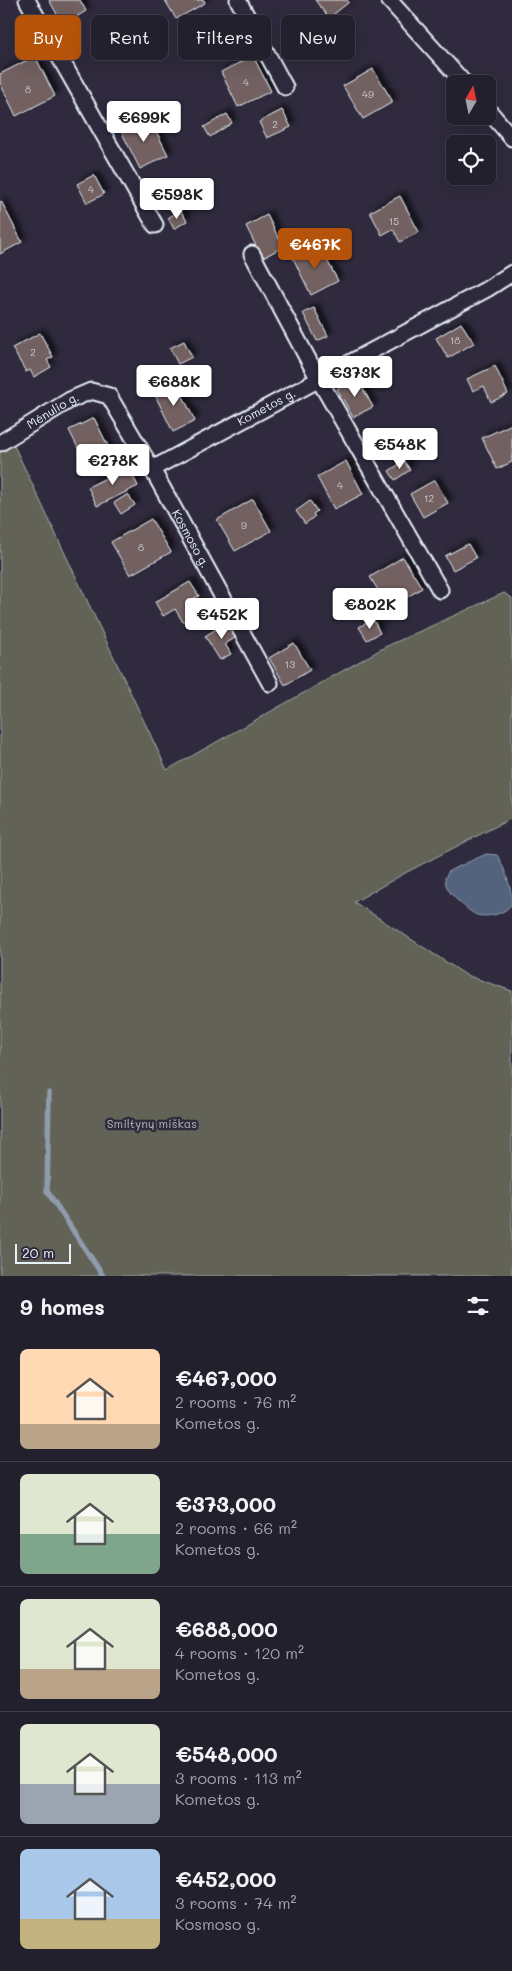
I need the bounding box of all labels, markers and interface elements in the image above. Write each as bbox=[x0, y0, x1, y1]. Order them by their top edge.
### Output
chip: Buy bbox=[15, 15, 81, 60]
chip: Rent bbox=[91, 15, 168, 60]
chip: Filters bbox=[178, 15, 271, 60]
chip: New bbox=[281, 15, 355, 60]
house number: 4 bbox=[243, 75, 249, 89]
north arrow bbox=[446, 75, 496, 125]
map controls bbox=[446, 75, 496, 185]
house number: 8 bbox=[25, 82, 31, 96]
house number: 49 bbox=[362, 87, 374, 101]
pin: €699K bbox=[109, 100, 179, 143]
text: €699K bbox=[118, 106, 170, 127]
house number: 2 bbox=[272, 117, 278, 131]
button: locate bbox=[446, 135, 496, 185]
pin: €598K bbox=[142, 178, 212, 220]
house number: 4 bbox=[88, 182, 94, 196]
text: €598K bbox=[151, 183, 203, 204]
house number: 15 bbox=[389, 214, 399, 228]
pin: €467K bbox=[280, 228, 350, 270]
text: €467K bbox=[289, 233, 341, 254]
house number: 18 bbox=[450, 333, 460, 347]
house number: 2 bbox=[30, 345, 36, 359]
pin: €373K bbox=[320, 356, 390, 398]
text: €373K bbox=[329, 361, 381, 382]
pin: €688K bbox=[139, 364, 209, 407]
text: €688K bbox=[147, 370, 201, 391]
street label: Kometos g. bbox=[234, 384, 298, 429]
street label: Mėnulio g. bbox=[23, 388, 81, 432]
pin: €548K bbox=[365, 428, 435, 470]
text: €548K bbox=[374, 433, 426, 454]
pin: €278K bbox=[78, 444, 148, 486]
text: €278K bbox=[87, 449, 139, 470]
house number: 4 bbox=[337, 478, 343, 492]
house number: 12 bbox=[424, 491, 434, 505]
street label: Kosmoso g. bbox=[169, 506, 214, 570]
house number: 9 bbox=[241, 518, 247, 532]
house number: 8 bbox=[138, 540, 144, 554]
pin: €802K bbox=[335, 588, 405, 630]
text: €802K bbox=[344, 593, 396, 614]
pin: €452K bbox=[187, 598, 257, 640]
text: €452K bbox=[196, 603, 248, 624]
house number: 13 bbox=[285, 657, 295, 671]
park label: Smiltynų miškas bbox=[107, 1115, 197, 1131]
scale bar bbox=[15, 1241, 71, 1264]
text: 20 m bbox=[22, 1243, 54, 1262]
icon: filters bbox=[464, 1292, 492, 1320]
text: 9 homes bbox=[20, 1293, 105, 1320]
text: €467,000 bbox=[175, 1364, 277, 1391]
icon: home bbox=[60, 1369, 120, 1429]
text: 2 rooms · 76 m² bbox=[175, 1391, 296, 1412]
text: Kometos g. bbox=[175, 1412, 260, 1433]
text: €373,000 bbox=[175, 1490, 276, 1517]
icon: home bbox=[60, 1494, 120, 1554]
text: 2 rooms · 66 m² bbox=[175, 1517, 297, 1538]
text: Kometos g. bbox=[175, 1538, 260, 1559]
text: €688,000 bbox=[175, 1615, 278, 1642]
icon: home bbox=[60, 1619, 120, 1679]
text: 4 rooms · 120 m² bbox=[175, 1642, 304, 1663]
text: Kometos g. bbox=[175, 1663, 260, 1684]
text: €548,000 bbox=[175, 1740, 278, 1767]
icon: home bbox=[60, 1744, 120, 1804]
text: 3 rooms · 113 m² bbox=[175, 1767, 302, 1788]
text: Kometos g. bbox=[175, 1788, 260, 1809]
text: €452,000 bbox=[175, 1865, 276, 1892]
icon: home bbox=[60, 1869, 120, 1929]
text: 3 rooms · 74 m² bbox=[175, 1892, 296, 1913]
text: Kosmoso g. bbox=[175, 1913, 261, 1934]

